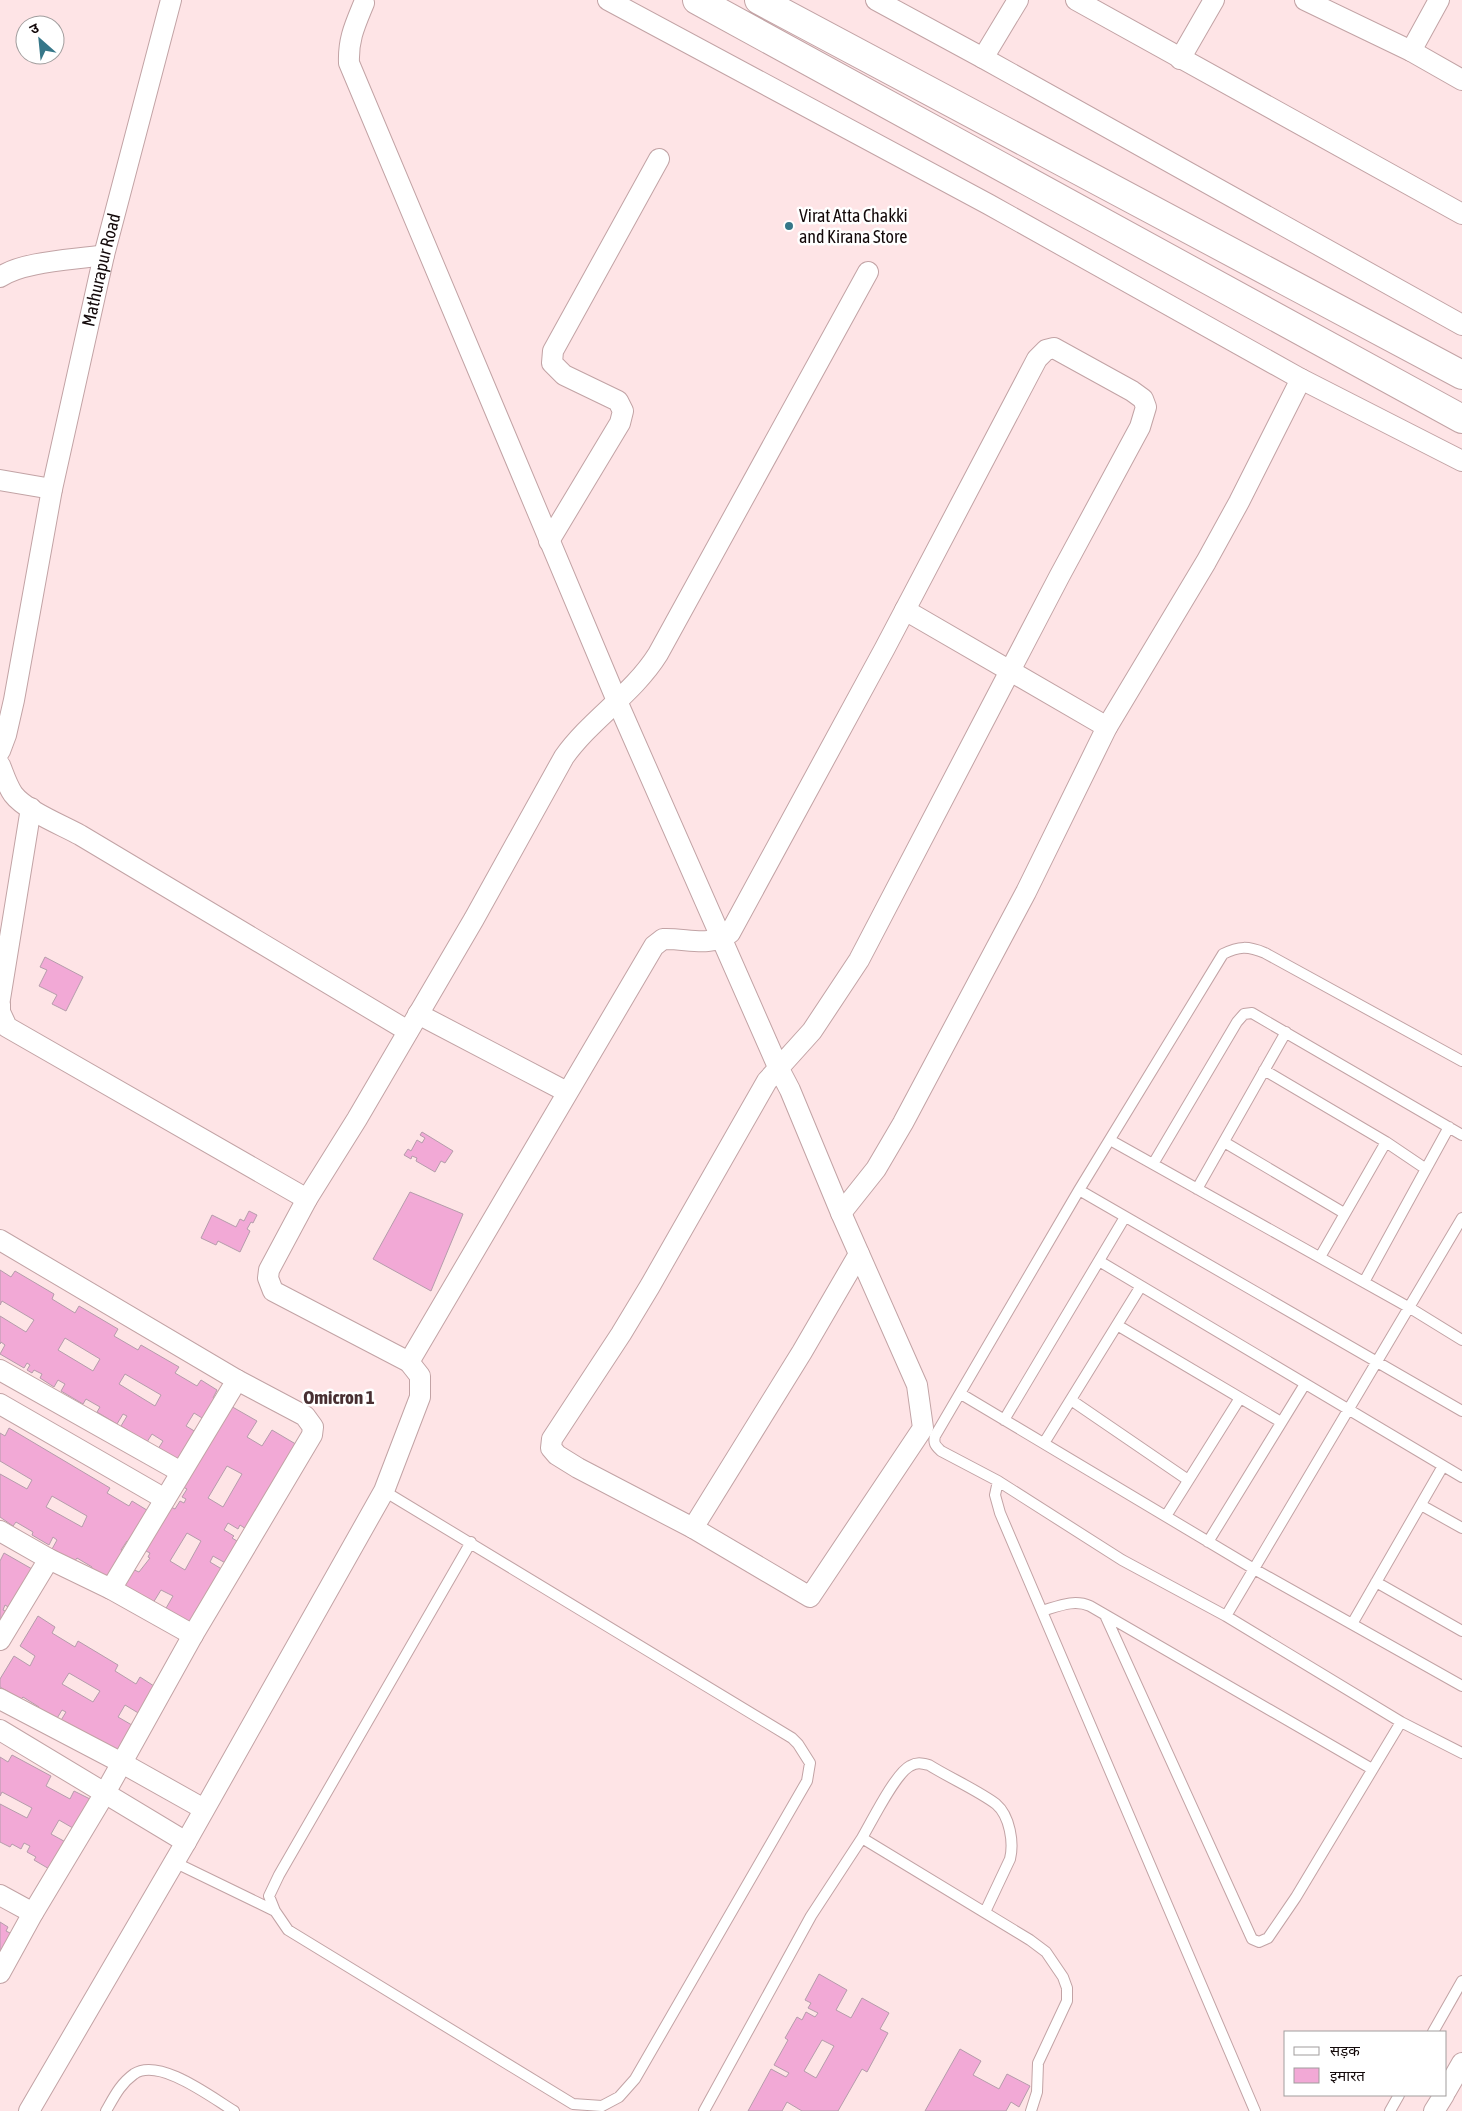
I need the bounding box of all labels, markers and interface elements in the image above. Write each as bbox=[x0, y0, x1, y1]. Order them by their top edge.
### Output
north arrow bbox=[15, 15, 65, 65]
text: उ bbox=[27, 19, 42, 37]
place label: Virat Atta Chakki and Kirana Store bbox=[799, 205, 908, 247]
street label: Mathurapur Road bbox=[77, 211, 125, 328]
marker: Virat Atta Chakki and Kirana Store bbox=[783, 220, 795, 232]
district label: Omicron 1 bbox=[303, 1386, 375, 1408]
legend bbox=[1284, 2031, 1447, 2096]
text: सड़क bbox=[1330, 2042, 1360, 2059]
text: इमारत bbox=[1330, 2067, 1365, 2084]

